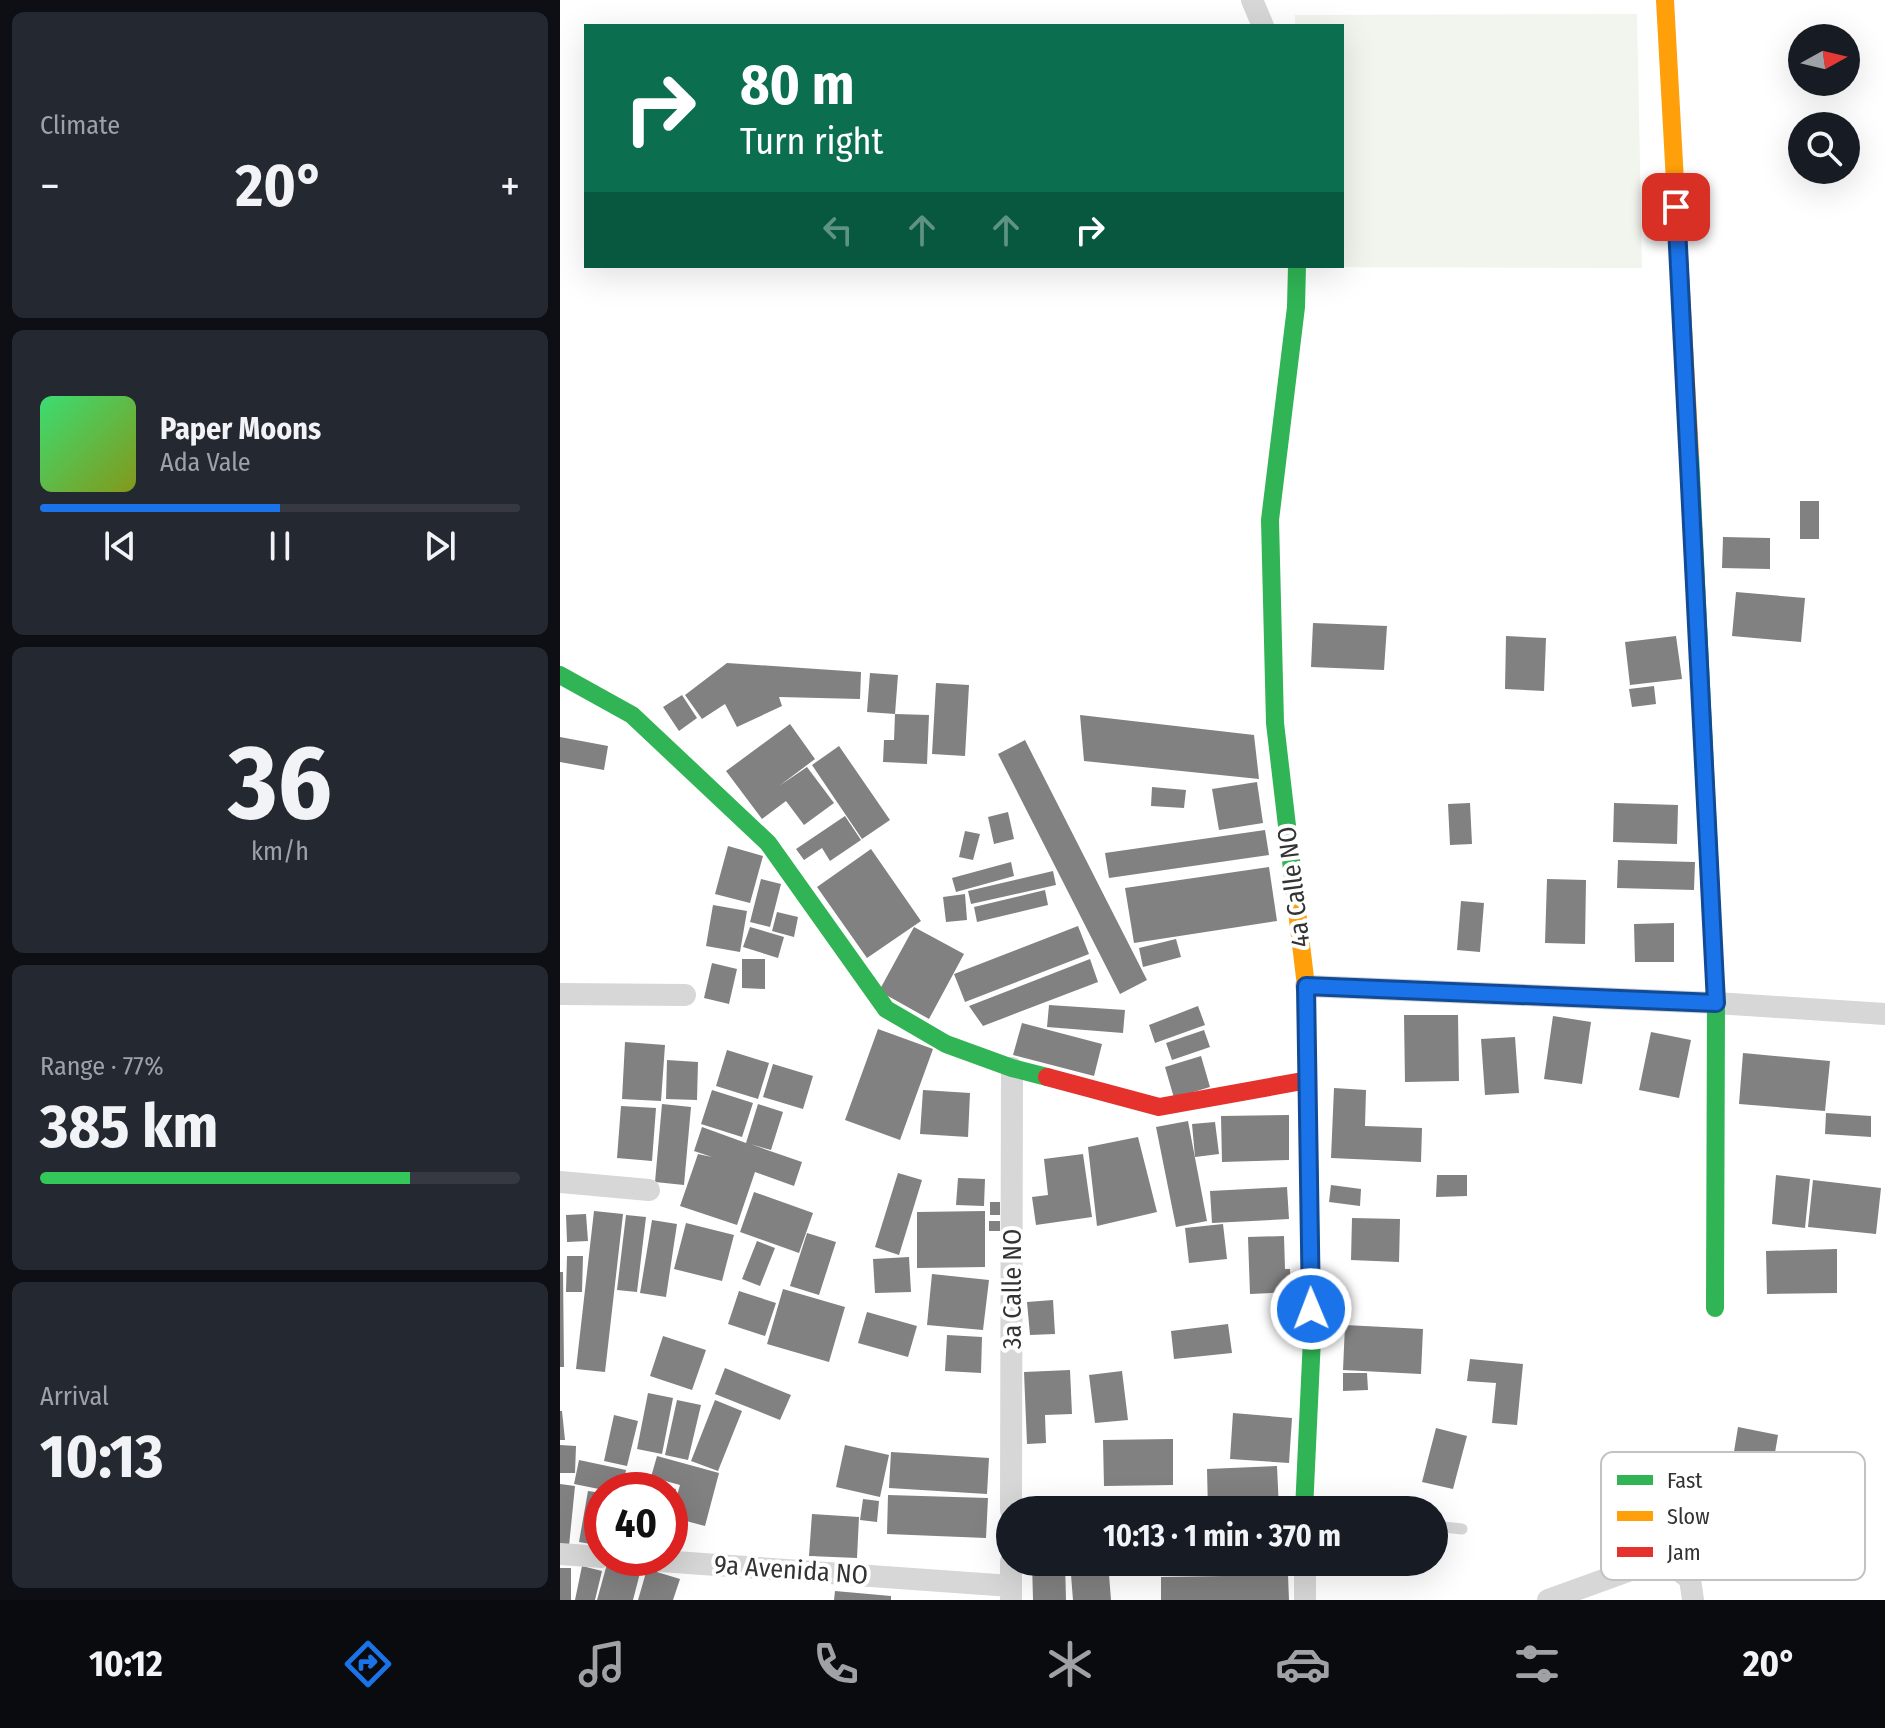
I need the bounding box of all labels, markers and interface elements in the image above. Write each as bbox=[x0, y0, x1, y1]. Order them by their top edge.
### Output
north arrow bbox=[1788, 24, 1860, 96]
map controls bbox=[1788, 24, 1860, 184]
text: 80 m bbox=[740, 52, 855, 119]
icon: right bbox=[608, 56, 712, 160]
text: Climate bbox=[40, 110, 120, 141]
button: search bbox=[1788, 112, 1860, 184]
text: Turn right bbox=[740, 120, 883, 164]
text: 20° bbox=[236, 150, 324, 222]
text: − bbox=[40, 160, 60, 213]
text: + bbox=[500, 160, 520, 213]
pin bbox=[1642, 173, 1710, 241]
icon: arrive bbox=[1654, 185, 1698, 229]
icon: left bbox=[816, 208, 860, 252]
icon: ahead bbox=[900, 208, 944, 252]
icon: ahead bbox=[984, 208, 1028, 252]
icon: right bbox=[1068, 208, 1112, 252]
text: Paper Moons bbox=[160, 411, 321, 447]
text: Ada Vale bbox=[160, 447, 251, 478]
icon: previous bbox=[98, 524, 142, 568]
icon: pause bbox=[258, 524, 302, 568]
icon: next bbox=[418, 524, 462, 568]
text: 36 bbox=[228, 721, 332, 846]
street label: 4a Calle NO bbox=[1271, 825, 1317, 949]
text: km/h bbox=[251, 836, 309, 867]
text: Range · 77% bbox=[40, 1051, 164, 1082]
text: 385 km bbox=[40, 1091, 218, 1163]
street label: 3a Calle NO bbox=[997, 1229, 1028, 1349]
position arrow bbox=[1269, 1267, 1353, 1351]
text: Arrival bbox=[40, 1381, 109, 1412]
text: 10:13 bbox=[40, 1421, 164, 1493]
legend bbox=[1601, 1452, 1865, 1580]
text: Fast bbox=[1667, 1467, 1703, 1494]
speed limit sign: 40 bbox=[584, 1472, 688, 1576]
text: Slow bbox=[1667, 1503, 1710, 1530]
text: 10:13 · 1 min · 370 m bbox=[1103, 1518, 1341, 1554]
text: Jam bbox=[1667, 1539, 1701, 1566]
street label: 9a Avenida NO bbox=[713, 1549, 869, 1591]
icon: directions bbox=[340, 1636, 396, 1692]
icon: music bbox=[574, 1636, 630, 1692]
icon: phone bbox=[808, 1636, 864, 1692]
icon: climate bbox=[1042, 1636, 1098, 1692]
icon: car bbox=[1275, 1636, 1331, 1692]
icon: filters bbox=[1509, 1636, 1565, 1692]
text: 10:12 bbox=[89, 1642, 163, 1686]
text: 20° bbox=[1743, 1642, 1796, 1686]

